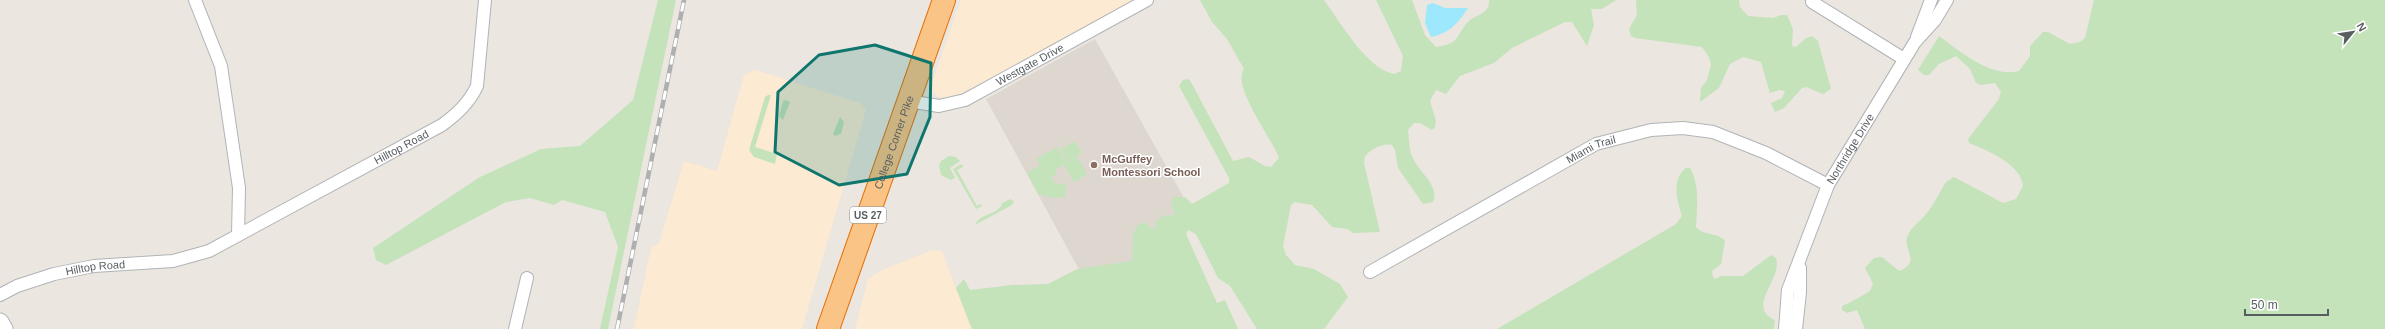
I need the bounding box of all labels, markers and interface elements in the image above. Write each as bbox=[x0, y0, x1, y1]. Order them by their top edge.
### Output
north arrow bbox=[2333, 12, 2373, 52]
text: N bbox=[2354, 21, 2369, 33]
street label: Westgate Drive bbox=[994, 41, 1066, 88]
street label: College Corner Pike bbox=[872, 94, 916, 191]
street label: Northridge Drive bbox=[1824, 111, 1876, 186]
street label: Hilltop Road bbox=[372, 127, 430, 167]
street label: Miami Trail bbox=[1564, 133, 1617, 166]
place label: McGuffey Montessori School bbox=[1102, 153, 1200, 178]
marker: McGuffey Montessori School bbox=[1089, 160, 1099, 170]
road number: US 27 bbox=[850, 207, 886, 223]
street label: Hilltop Road bbox=[64, 258, 125, 278]
scale bar bbox=[2245, 291, 2328, 317]
text: 50 m bbox=[2251, 298, 2278, 312]

